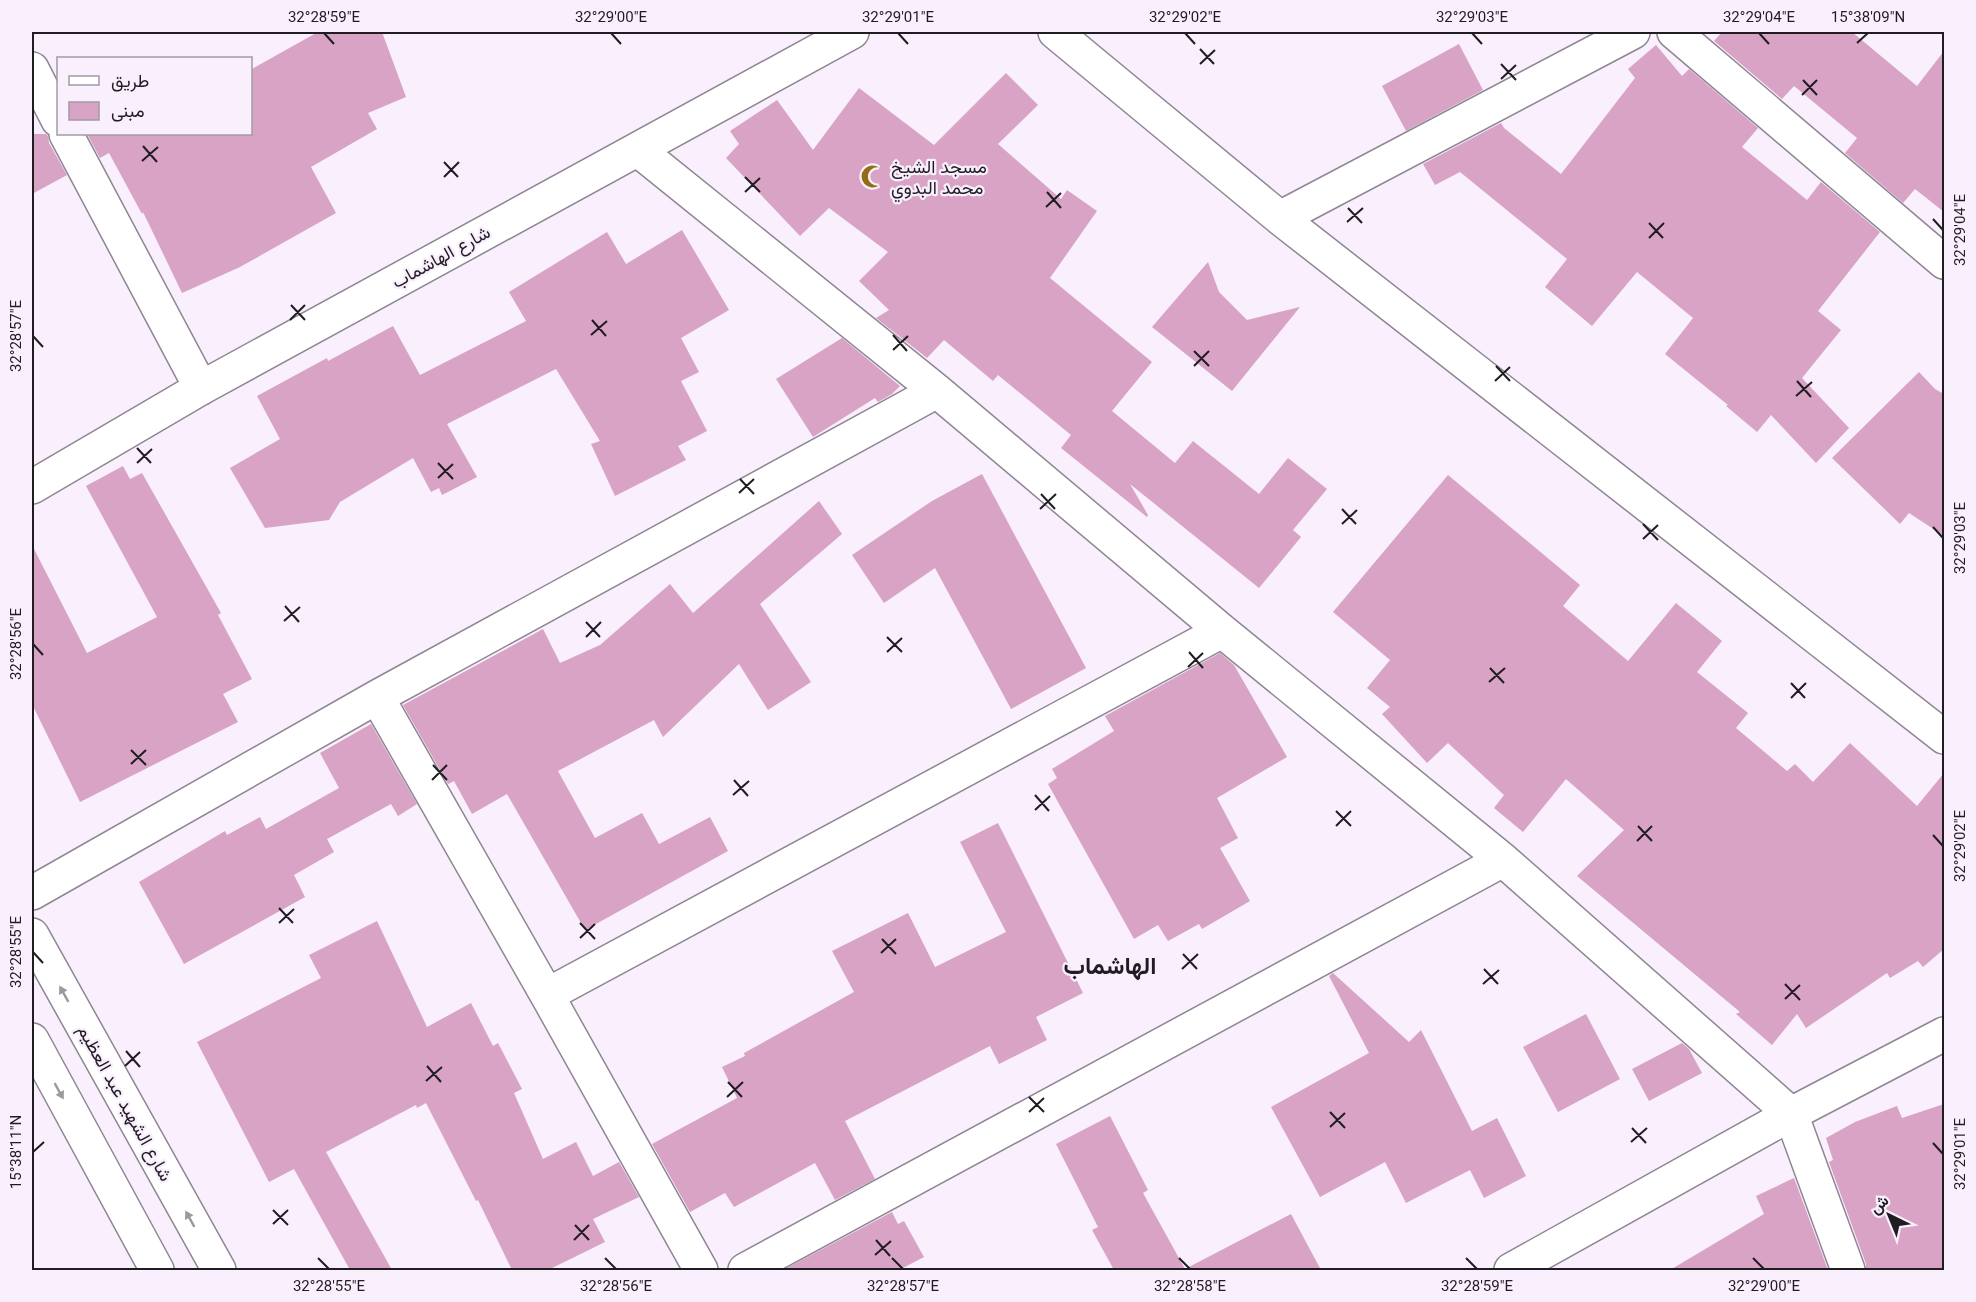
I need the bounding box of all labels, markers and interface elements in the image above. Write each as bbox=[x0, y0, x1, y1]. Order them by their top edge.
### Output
text: 32°28'59"E bbox=[288, 7, 361, 30]
text: 32°29'00"E bbox=[575, 7, 648, 30]
text: 32°29'01"E bbox=[862, 7, 935, 30]
text: 32°29'02"E bbox=[1149, 7, 1222, 30]
text: 32°29'03"E bbox=[1436, 7, 1509, 30]
text: 32°29'04"E bbox=[1723, 7, 1796, 30]
text: 15°38'09"N bbox=[1831, 7, 1905, 30]
legend bbox=[57, 57, 252, 135]
text: طريق bbox=[111, 69, 149, 97]
text: مبنى bbox=[111, 99, 145, 127]
place label: مسجد الشيخ محمد البدوي bbox=[891, 155, 987, 204]
mosque icon: مسجد الشيخ محمد البدوي bbox=[860, 164, 886, 190]
text: 32°29'04"E bbox=[1950, 193, 1973, 266]
street label: شارع الهاشماب bbox=[387, 220, 496, 297]
text: 32°28'57"E bbox=[6, 299, 29, 372]
text: 32°29'03"E bbox=[1950, 501, 1973, 574]
text: 32°28'56"E bbox=[6, 607, 29, 680]
text: 32°29'02"E bbox=[1950, 809, 1973, 882]
text: 32°28'55"E bbox=[6, 915, 29, 988]
district label: الهاشماب bbox=[1064, 949, 1156, 987]
one-way arrow bbox=[59, 986, 70, 1002]
street label: شارع الشهيد عبد العظيم bbox=[69, 1021, 178, 1187]
one-way arrow bbox=[54, 1083, 64, 1100]
text: 15°38'11"N bbox=[6, 1115, 29, 1189]
text: 32°29'01"E bbox=[1950, 1117, 1973, 1190]
north arrow bbox=[1859, 1185, 1919, 1245]
text: ش bbox=[1865, 1190, 1896, 1222]
one-way arrow bbox=[185, 1211, 195, 1228]
text: 32°28'55"E bbox=[293, 1276, 366, 1299]
text: 32°28'56"E bbox=[580, 1276, 653, 1299]
text: 32°28'57"E bbox=[867, 1276, 940, 1299]
text: 32°28'58"E bbox=[1154, 1276, 1227, 1299]
text: 32°28'59"E bbox=[1441, 1276, 1514, 1299]
text: 32°29'00"E bbox=[1728, 1276, 1801, 1299]

